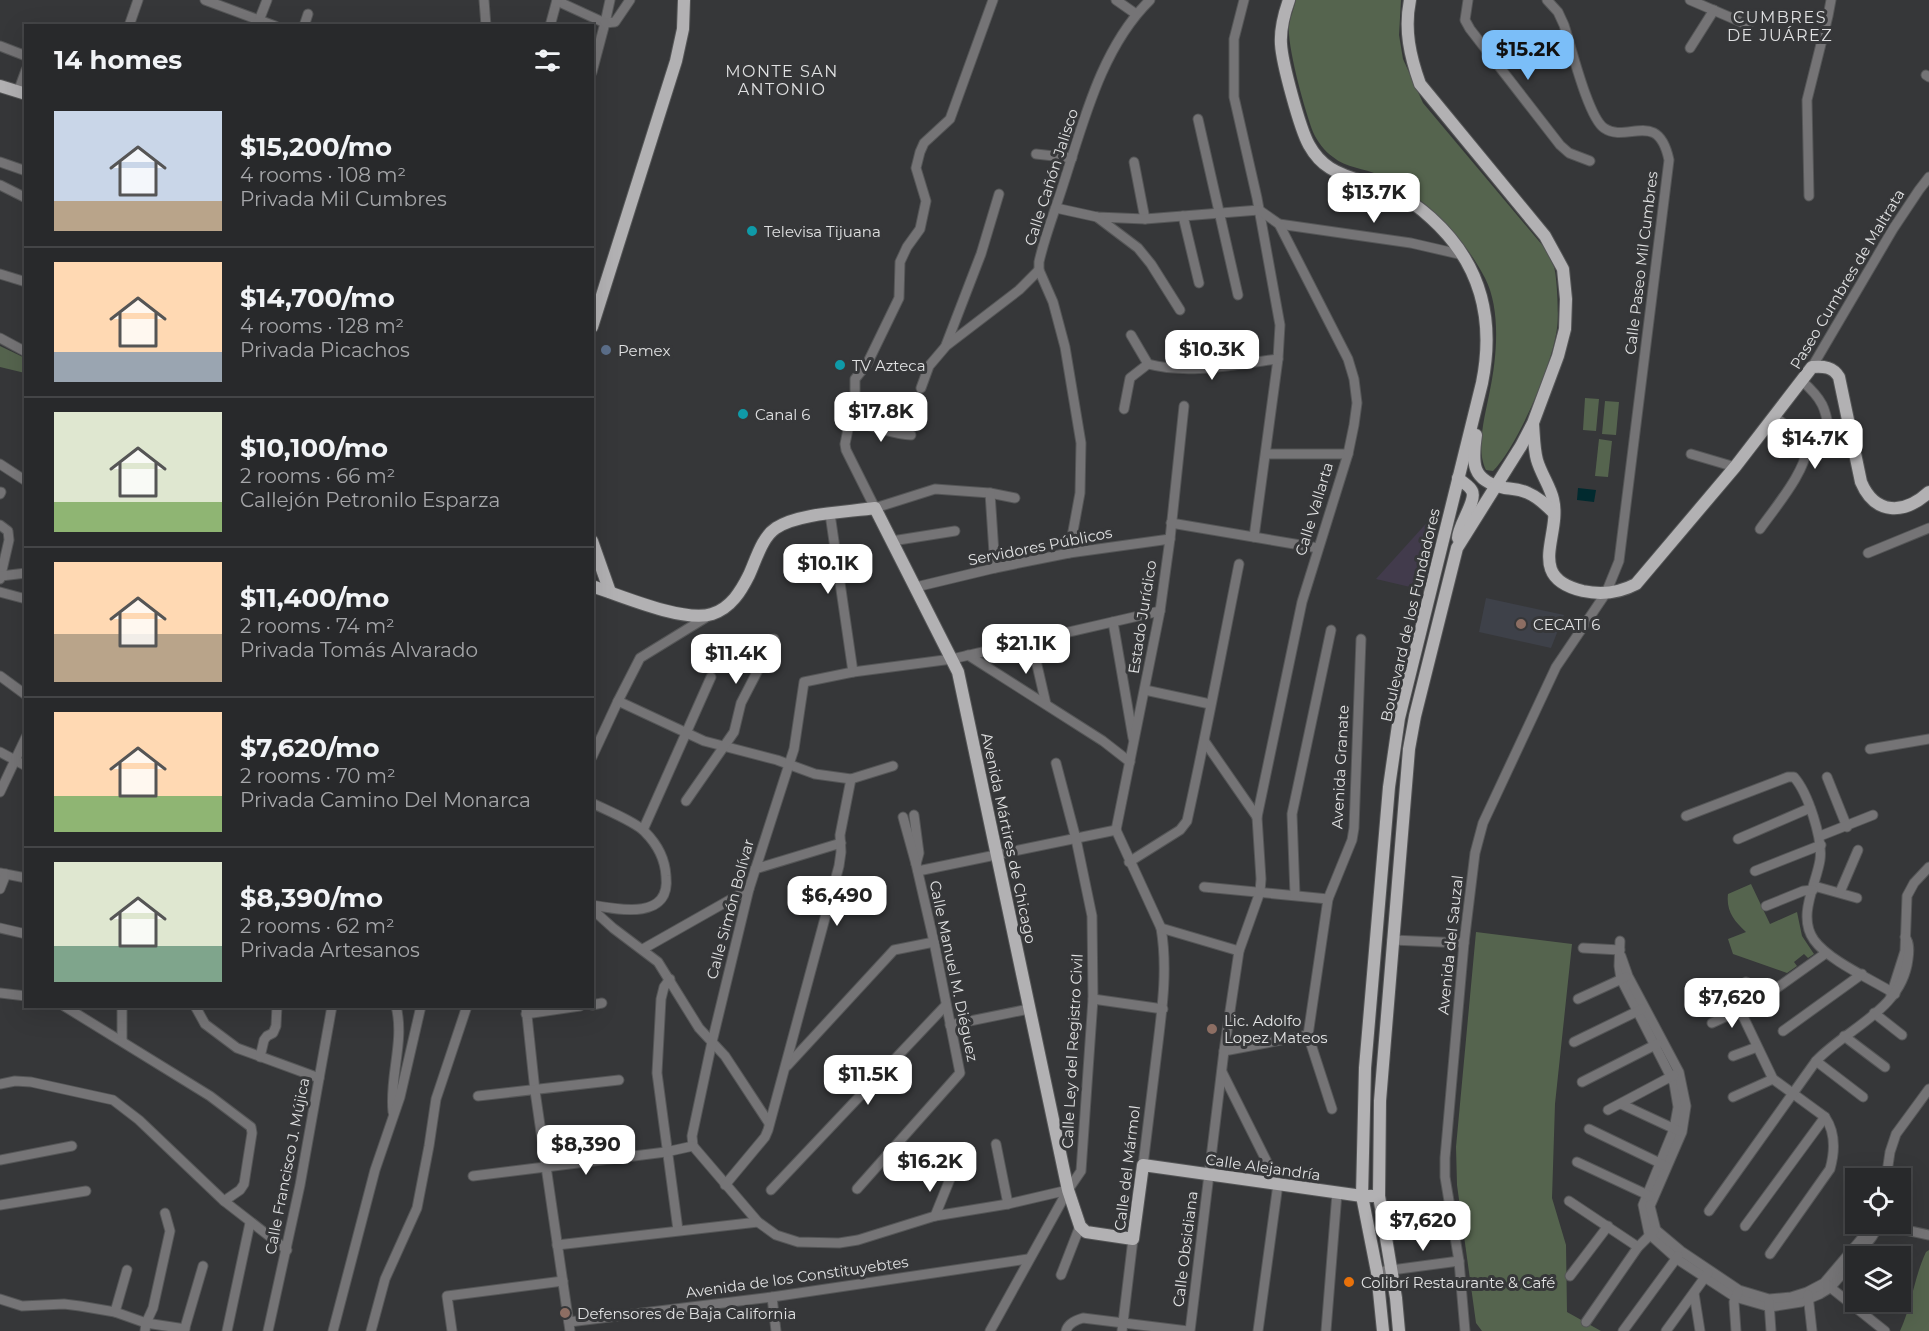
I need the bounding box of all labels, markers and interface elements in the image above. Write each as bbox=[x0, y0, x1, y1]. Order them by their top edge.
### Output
district label: CUMBRES DE JUÁREZ bbox=[1727, 8, 1833, 45]
pin: $15.2K bbox=[1479, 30, 1577, 81]
text: $15.2K bbox=[1496, 37, 1560, 61]
text: 14 homes bbox=[54, 44, 182, 76]
icon: filters bbox=[531, 44, 564, 77]
district label: MONTE SAN ANTONIO bbox=[725, 62, 839, 99]
street label: Calle Cañón Jalisco bbox=[1020, 106, 1082, 248]
text: $15,200/mo bbox=[240, 131, 392, 163]
icon: home bbox=[102, 135, 174, 207]
text: 4 rooms · 108 m² bbox=[240, 163, 406, 187]
street label: Calle Paseo Mil Cumbres bbox=[1620, 170, 1662, 356]
pin: $13.7K bbox=[1325, 173, 1423, 224]
text: $13.7K bbox=[1342, 180, 1406, 204]
street label: Paseo Cumbres de Maltrata bbox=[1786, 185, 1908, 373]
text: Privada Mil Cumbres bbox=[240, 187, 447, 211]
place label: Televisa Tijuana bbox=[764, 222, 881, 241]
marker: Televisa Tijuana bbox=[745, 224, 759, 238]
text: $14,700/mo bbox=[240, 282, 395, 314]
icon: home bbox=[102, 286, 174, 358]
text: 4 rooms · 128 m² bbox=[240, 314, 404, 338]
pin: $10.3K bbox=[1163, 330, 1261, 381]
text: $10.3K bbox=[1179, 337, 1245, 361]
text: Privada Picachos bbox=[240, 338, 410, 362]
place label: Pemex bbox=[618, 341, 670, 360]
marker: Pemex bbox=[599, 343, 613, 357]
place label: TV Azteca bbox=[852, 356, 926, 375]
marker: TV Azteca bbox=[833, 358, 847, 372]
pin: $17.8K bbox=[832, 392, 930, 443]
text: $17.8K bbox=[848, 399, 914, 423]
place label: Canal 6 bbox=[755, 405, 810, 424]
marker: Canal 6 bbox=[736, 407, 750, 421]
pin: $14.7K bbox=[1766, 419, 1864, 470]
text: $14.7K bbox=[1782, 426, 1848, 450]
text: $10,100/mo bbox=[240, 432, 388, 464]
icon: home bbox=[102, 436, 174, 508]
street label: Calle Vallarta bbox=[1291, 460, 1337, 558]
text: 2 rooms · 66 m² bbox=[240, 464, 395, 488]
text: Callejón Petronilo Esparza bbox=[240, 488, 500, 512]
street label: Boulevard de los Fundadores bbox=[1376, 506, 1444, 724]
street label: Servidores Públicos bbox=[966, 523, 1114, 569]
pin: $10.1K bbox=[779, 544, 877, 595]
text: $10.1K bbox=[797, 551, 859, 575]
street label: Estado Jurídico bbox=[1124, 559, 1160, 675]
text: $11,400/mo bbox=[240, 582, 389, 614]
icon: home bbox=[102, 586, 174, 658]
text: 2 rooms · 74 m² bbox=[240, 614, 395, 638]
place label: CECATI 6 bbox=[1533, 615, 1600, 634]
marker: CECATI 6 bbox=[1514, 617, 1528, 631]
pin: $21.1K bbox=[977, 624, 1075, 675]
text: $21.1K bbox=[996, 631, 1056, 655]
pin: $11.4K bbox=[687, 634, 785, 685]
text: Privada Tomás Alvarado bbox=[240, 638, 478, 662]
text: $11.4K bbox=[705, 641, 767, 665]
street label: Avenida Granate bbox=[1327, 705, 1353, 829]
street label: Avenida Mártires de Chicago bbox=[977, 731, 1041, 945]
text: $7,620/mo bbox=[240, 732, 380, 764]
icon: home bbox=[102, 736, 174, 808]
text: 2 rooms · 70 m² bbox=[240, 764, 396, 788]
text: Privada Camino Del Monarca bbox=[240, 788, 531, 812]
street label: Calle Simón Bolívar bbox=[702, 837, 758, 981]
street label: Avenida del Sauzal bbox=[1433, 874, 1467, 1016]
pin: $6,490 bbox=[788, 876, 886, 927]
street label: Calle Manuel M. Diéguez bbox=[925, 879, 983, 1064]
text: $8,390/mo bbox=[240, 882, 383, 914]
text: $6,490 bbox=[802, 883, 872, 907]
icon: home bbox=[102, 886, 174, 958]
text: 2 rooms · 62 m² bbox=[240, 914, 395, 938]
text: Privada Artesanos bbox=[240, 938, 420, 962]
street label: Calle Ley del Registro Civil bbox=[1057, 953, 1087, 1149]
pin: $7,620 bbox=[1683, 978, 1781, 1029]
text: $7,620 bbox=[1698, 985, 1766, 1009]
place label: Lic. Adolfo Lopez Mateos bbox=[1224, 1011, 1328, 1047]
marker: Lic. Adolfo Lopez Mateos bbox=[1205, 1022, 1219, 1036]
pin: $11.5K bbox=[819, 1055, 917, 1106]
text: $11.5K bbox=[838, 1062, 898, 1086]
street label: Calle Francisco J. Mújica bbox=[261, 1076, 313, 1256]
street label: Calle del Mármol bbox=[1110, 1104, 1144, 1232]
pin: $8,390 bbox=[537, 1125, 635, 1176]
text: $8,390 bbox=[551, 1132, 621, 1156]
pin: $16.2K bbox=[881, 1142, 979, 1193]
text: $16.2K bbox=[897, 1149, 963, 1173]
street label: Calle Alejandría bbox=[1204, 1150, 1322, 1184]
map controls bbox=[1845, 1168, 1911, 1312]
button: locate bbox=[1845, 1168, 1911, 1234]
street label: Calle Obsidiana bbox=[1168, 1190, 1202, 1308]
pin: $7,620 bbox=[1374, 1201, 1472, 1252]
text: $7,620 bbox=[1389, 1208, 1457, 1232]
button: layers bbox=[1845, 1246, 1911, 1312]
street label: Avenida de los Constituyebtes bbox=[684, 1252, 910, 1302]
place label: Colibrí Restaurante & Café bbox=[1361, 1273, 1555, 1292]
marker: Colibrí Restaurante & Café bbox=[1342, 1275, 1356, 1289]
place label: Defensores de Baja California bbox=[577, 1304, 796, 1323]
marker: Defensores de Baja California bbox=[558, 1306, 572, 1320]

